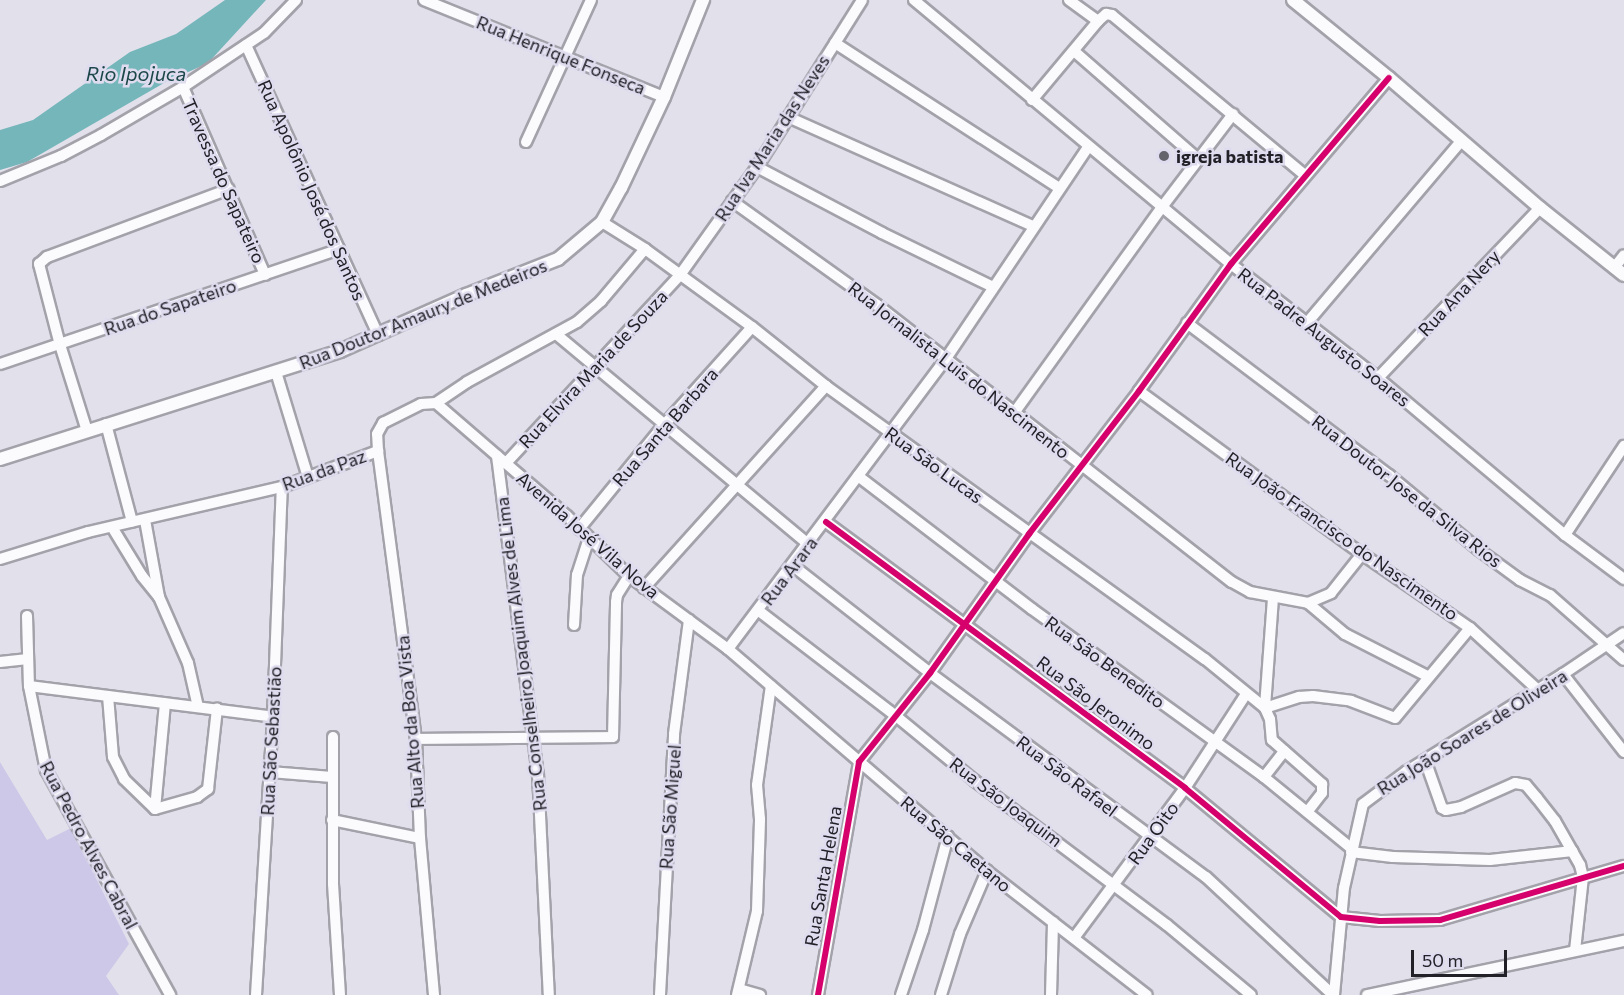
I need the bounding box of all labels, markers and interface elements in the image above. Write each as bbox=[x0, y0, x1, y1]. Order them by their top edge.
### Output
street label: Rua Henrique Fonseca bbox=[473, 11, 649, 99]
street label: Rua Iva Maria das Neves bbox=[710, 51, 834, 225]
water label: Rio Ipojuca bbox=[86, 61, 186, 85]
street label: Rua Apolônio José dos Santos bbox=[254, 76, 370, 304]
street label: Travessa do Sapateiro bbox=[178, 96, 270, 266]
place label: igreja batista bbox=[1176, 145, 1284, 167]
marker: igreja batista bbox=[1157, 149, 1171, 163]
street label: Rua Ana Nery bbox=[1414, 245, 1504, 341]
street label: Rua Doutor Amaury de Medeiros bbox=[296, 254, 550, 374]
street label: Rua Padre Augusto Soares bbox=[1234, 263, 1414, 411]
street label: Rua do Sapateiro bbox=[101, 274, 239, 340]
street label: Rua Jornalista Luis do Nascimento bbox=[844, 277, 1074, 463]
street label: Rua Elvira Maria de Souza bbox=[514, 286, 672, 452]
street label: Rua Santa Barbara bbox=[608, 363, 722, 491]
street label: Rua Doutor Jose da Silva Rios bbox=[1308, 410, 1506, 572]
street label: Rua São Lucas bbox=[881, 422, 987, 508]
street label: Rua da Paz bbox=[279, 445, 369, 495]
street label: Rua João Francisco do Nascimento bbox=[1222, 447, 1462, 625]
street label: Avenida José Vila Nova bbox=[512, 467, 664, 603]
street label: Rua Conselheiro Joaquim Alves de Lima bbox=[491, 496, 551, 812]
street label: Rua Arara bbox=[756, 532, 822, 610]
street label: Rua São Benedito bbox=[1041, 611, 1169, 713]
street label: Rua Alto da Boa Vista bbox=[392, 635, 428, 809]
street label: Rua São Jeronimo bbox=[1033, 651, 1159, 755]
street label: Rua João Soares de Oliveira bbox=[1373, 665, 1571, 799]
street label: Rua São Sebastião bbox=[256, 666, 286, 816]
street label: Rua São Rafael bbox=[1012, 731, 1122, 821]
street label: Rua São Miguel bbox=[655, 744, 685, 870]
street label: Rua São Joaquim bbox=[945, 753, 1067, 851]
street label: Rua Pedro Alves Cabral bbox=[36, 757, 142, 933]
street label: Rua São Caetano bbox=[896, 791, 1016, 897]
street label: Rua Oito bbox=[1123, 797, 1183, 869]
street label: Rua Santa Helena bbox=[800, 804, 846, 948]
scale bar bbox=[1414, 938, 1510, 976]
text: 50 m bbox=[1422, 949, 1463, 971]

